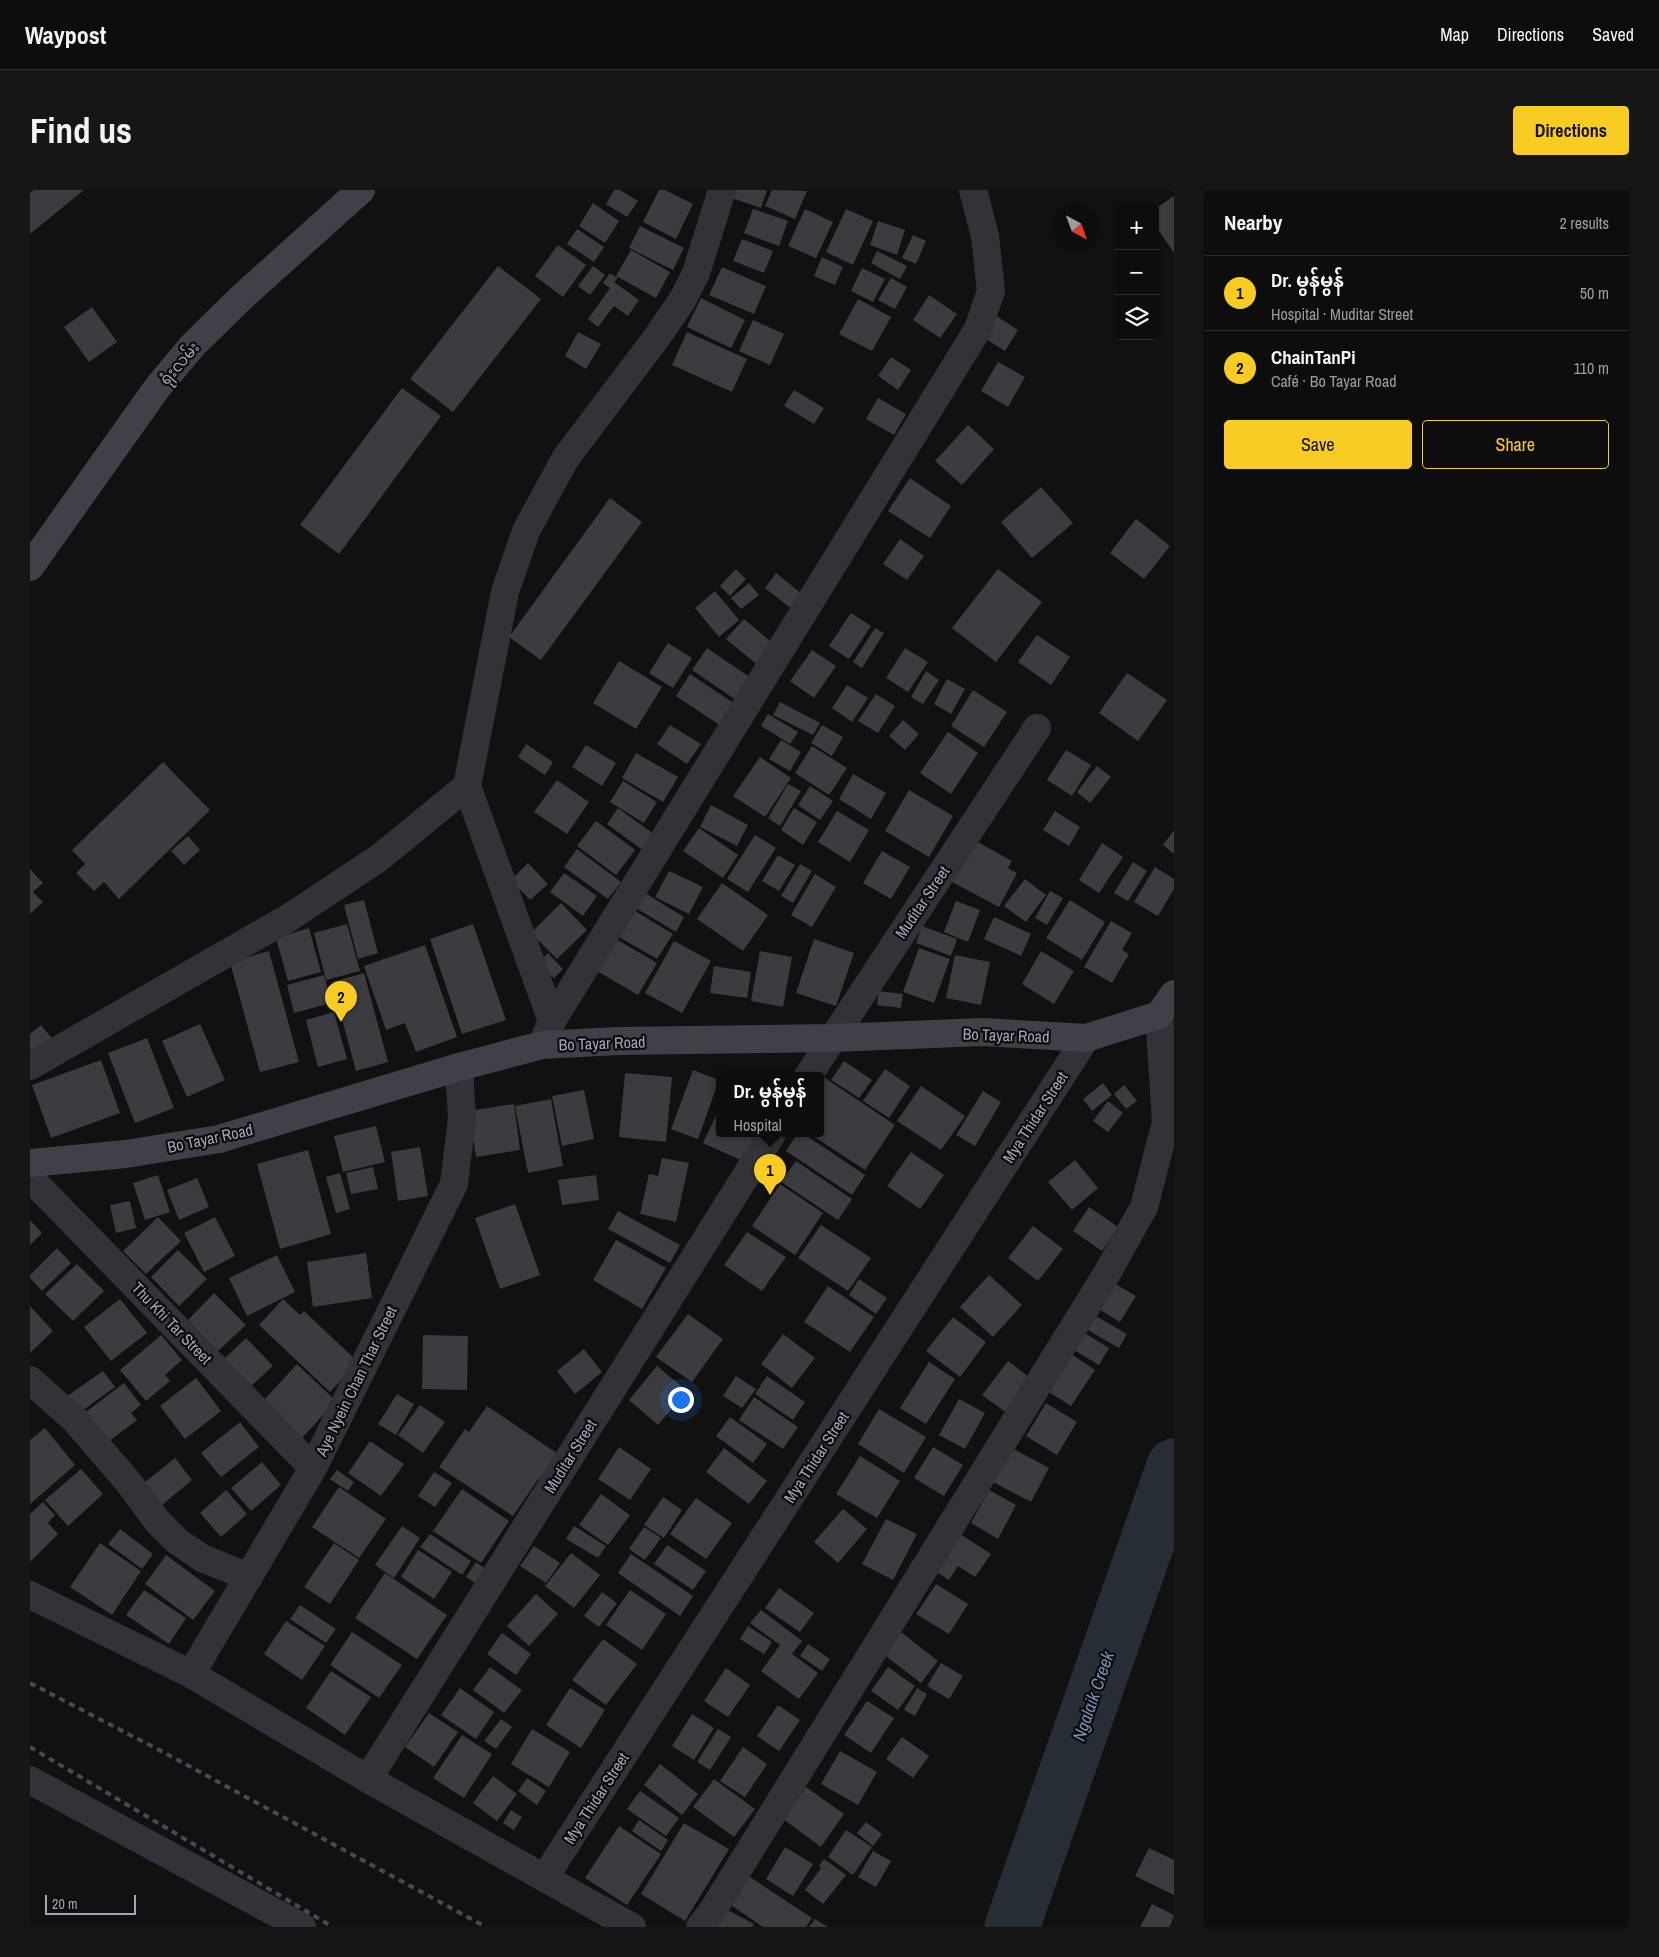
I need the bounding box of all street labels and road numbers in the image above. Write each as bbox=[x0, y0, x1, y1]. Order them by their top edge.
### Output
street label: ရုံးလမ်း bbox=[154, 337, 207, 392]
street label: Muditar Street bbox=[890, 861, 955, 943]
street label: Bo Tayar Road bbox=[962, 1022, 1050, 1048]
street label: Bo Tayar Road bbox=[558, 1030, 646, 1056]
street label: Mya Thidar Street bbox=[997, 1067, 1073, 1167]
street label: Bo Tayar Road bbox=[165, 1118, 255, 1158]
street label: Thu Khi Tar Street bbox=[127, 1277, 217, 1369]
street label: Aye Nyein Chan Thar Street bbox=[310, 1302, 402, 1461]
street label: Mya Thidar Street bbox=[778, 1407, 854, 1507]
street label: Muditar Street bbox=[539, 1415, 602, 1497]
street label: Mya Thidar Street bbox=[558, 1748, 634, 1848]

